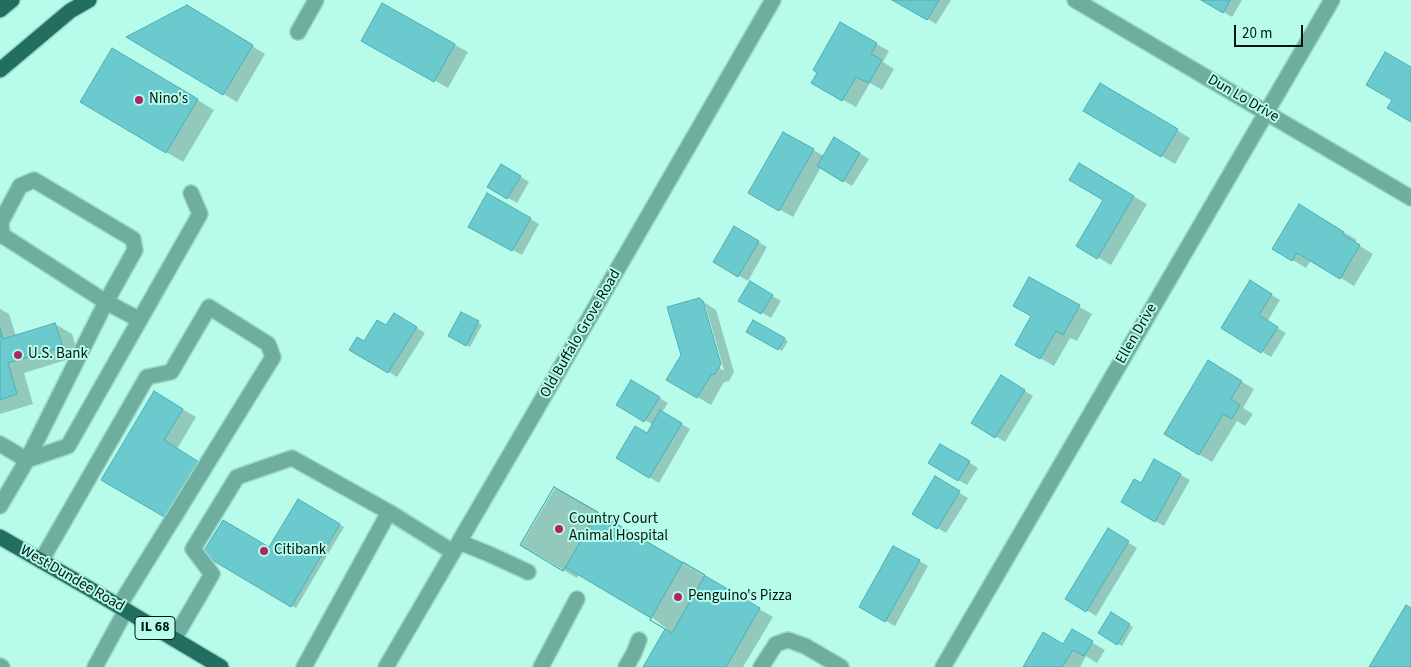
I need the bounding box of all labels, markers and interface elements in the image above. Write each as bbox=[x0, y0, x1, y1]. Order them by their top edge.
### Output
scale bar bbox=[1236, 15, 1305, 47]
text: 20 m bbox=[1242, 23, 1272, 44]
street label: Dun Lo Drive bbox=[1204, 71, 1282, 127]
place label: Nino's bbox=[149, 91, 188, 109]
marker: Nino's bbox=[133, 94, 145, 106]
street label: Old Buffalo Grove Road bbox=[537, 267, 625, 401]
street label: Ellen Drive bbox=[1113, 301, 1161, 367]
place label: U.S. Bank bbox=[28, 346, 88, 364]
marker: U.S. Bank bbox=[12, 349, 24, 361]
place label: Country Court Animal Hospital bbox=[569, 511, 668, 546]
marker: Country Court Animal Hospital bbox=[553, 523, 565, 535]
street label: West Dundee Road bbox=[17, 542, 127, 616]
place label: Citibank bbox=[274, 542, 326, 560]
marker: Citibank bbox=[258, 545, 270, 557]
place label: Penguino's Pizza bbox=[688, 588, 792, 606]
marker: Penguino's Pizza bbox=[672, 591, 684, 603]
road number: IL 68 bbox=[135, 616, 175, 640]

